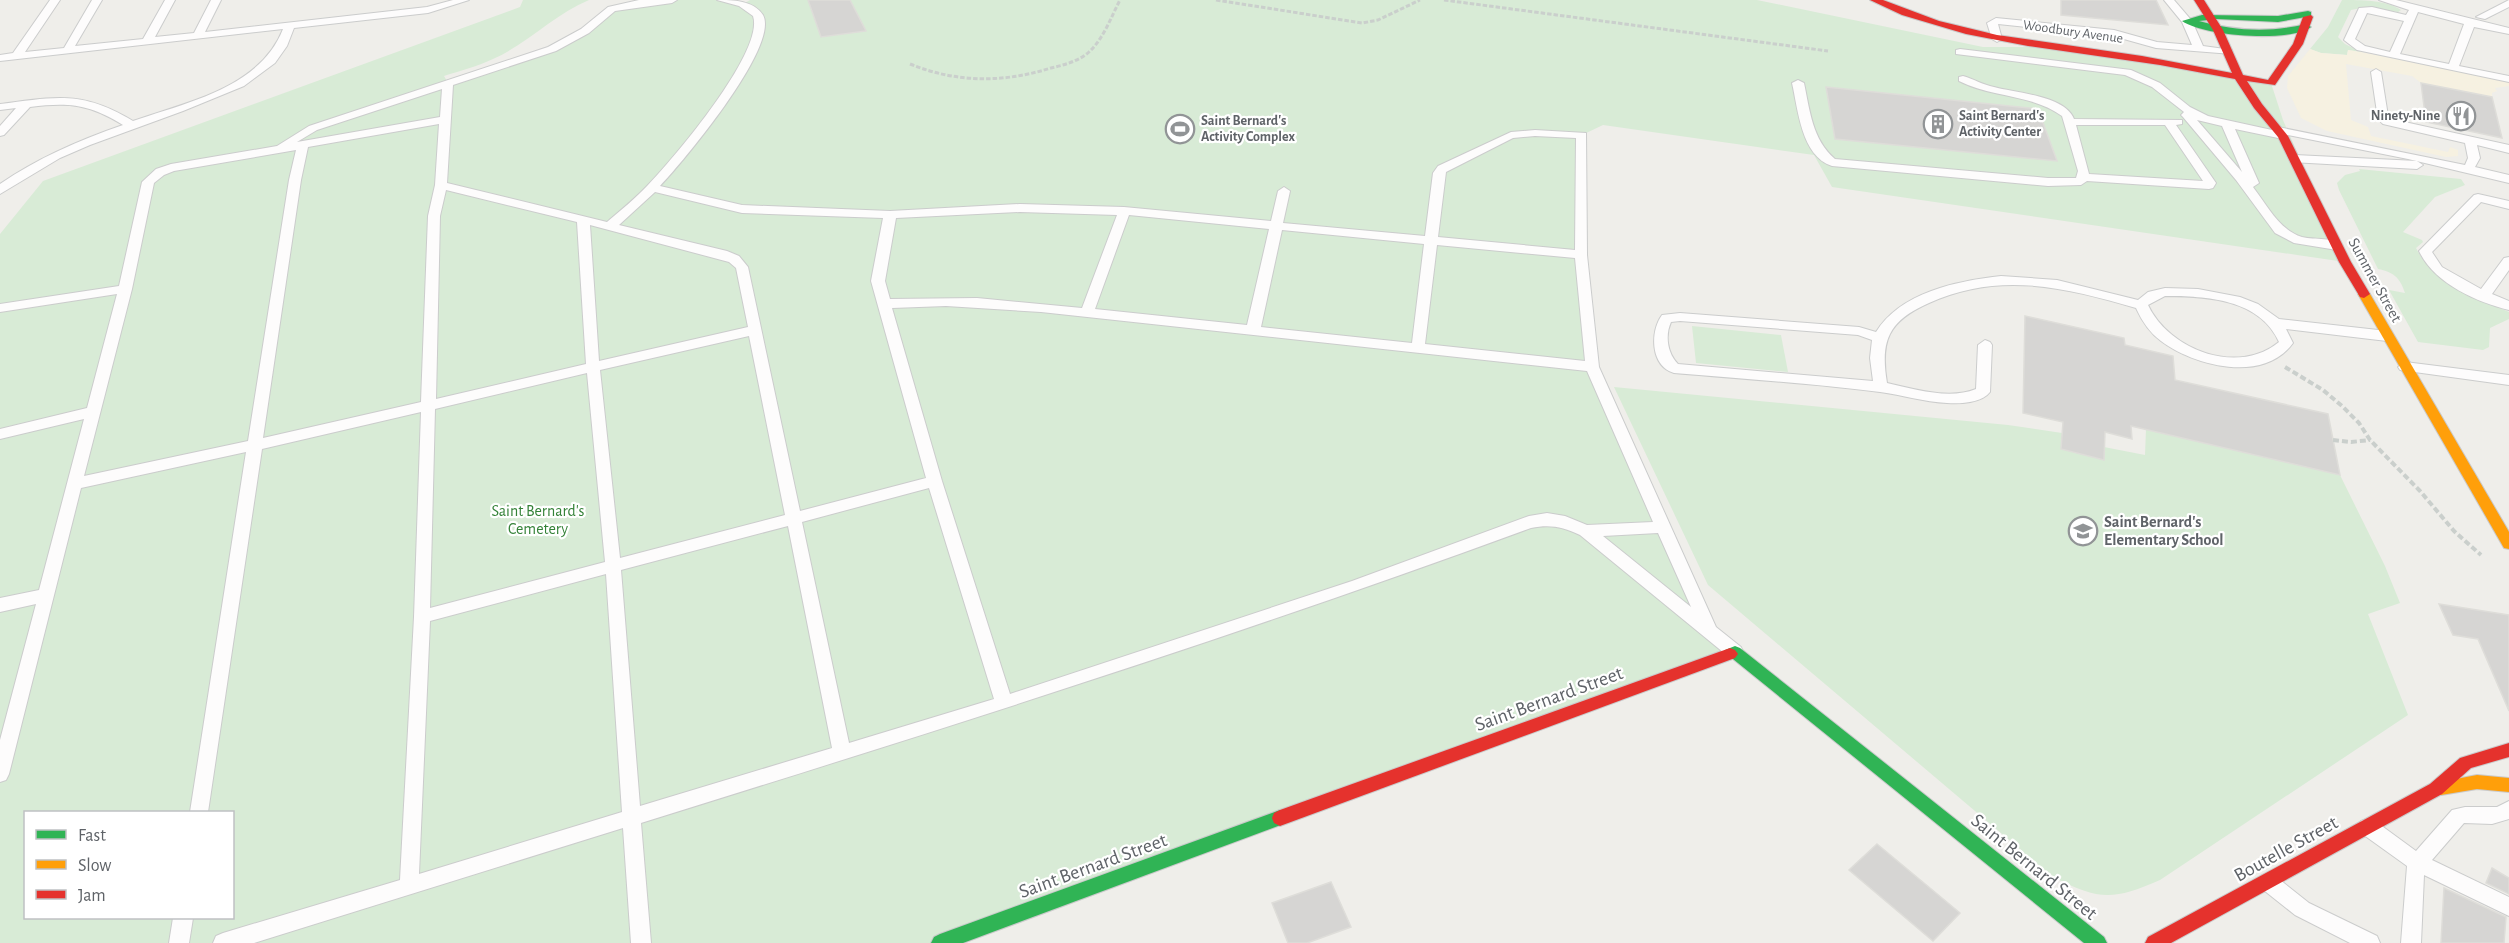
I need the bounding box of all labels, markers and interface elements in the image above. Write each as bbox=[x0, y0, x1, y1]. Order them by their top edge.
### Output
street label: Woodbury Avenue bbox=[2022, 18, 2124, 46]
restaurant icon: Ninety-Nine bbox=[2445, 100, 2477, 132]
building icon: Saint Bernard's Activity Center bbox=[1922, 108, 1954, 140]
place label: Saint Bernard's Activity Center bbox=[1959, 109, 2044, 139]
place label: Ninety-Nine bbox=[2371, 109, 2440, 123]
sports icon: Saint Bernard's Activity Complex bbox=[1164, 113, 1196, 145]
place label: Saint Bernard's Activity Complex bbox=[1201, 114, 1296, 144]
street label: Summer Street bbox=[2345, 235, 2405, 325]
park label: Saint Bernard's Cemetery bbox=[492, 503, 585, 538]
place label: Saint Bernard's Elementary School bbox=[2104, 514, 2224, 549]
school or university icon: Saint Bernard's Elementary School bbox=[2067, 515, 2099, 547]
street label: Saint Bernard Street bbox=[1472, 663, 1626, 735]
street label: Saint Bernard Street bbox=[1967, 810, 2101, 924]
legend bbox=[24, 811, 234, 919]
street label: Boutelle Street bbox=[2231, 812, 2342, 886]
text: Fast bbox=[78, 827, 106, 845]
street label: Saint Bernard Street bbox=[1016, 830, 1170, 902]
text: Slow bbox=[78, 857, 111, 875]
text: Jam bbox=[78, 887, 106, 905]

